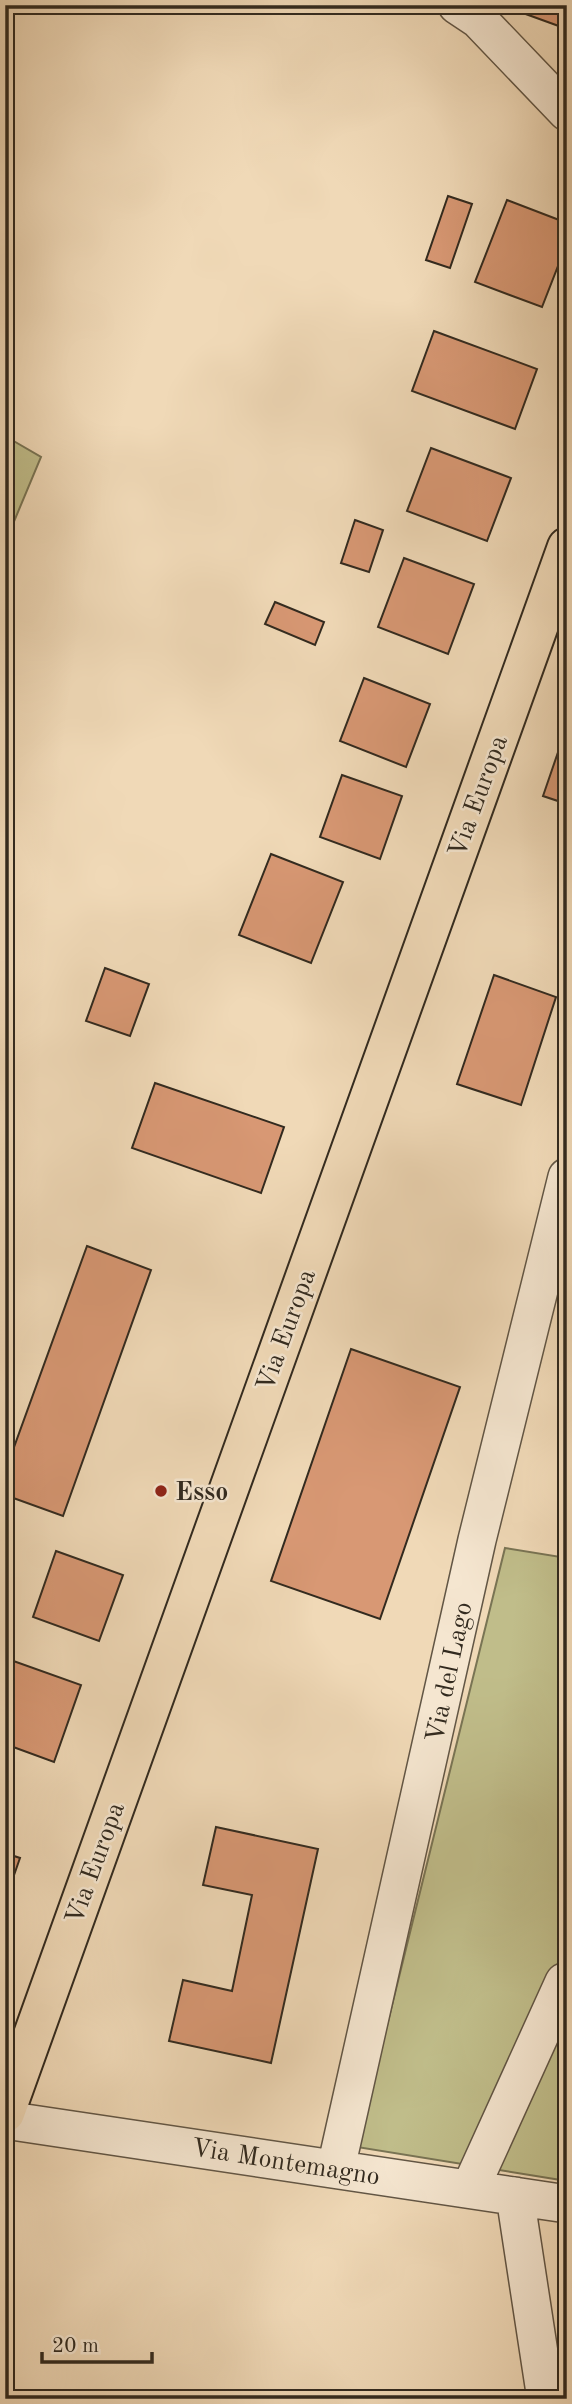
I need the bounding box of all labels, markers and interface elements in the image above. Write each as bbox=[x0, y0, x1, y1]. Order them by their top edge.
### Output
street label: Via Europa bbox=[445, 732, 513, 861]
street label: Via Europa bbox=[253, 1266, 321, 1395]
place label: Esso bbox=[175, 1480, 228, 1506]
marker: Esso bbox=[153, 1483, 169, 1499]
street label: Via del Lago bbox=[422, 1600, 478, 1745]
street label: Via Europa bbox=[62, 1799, 130, 1928]
street label: Via Montemagno bbox=[190, 2135, 382, 2191]
scale bar bbox=[42, 2320, 152, 2364]
text: 20 m bbox=[52, 2336, 99, 2357]

